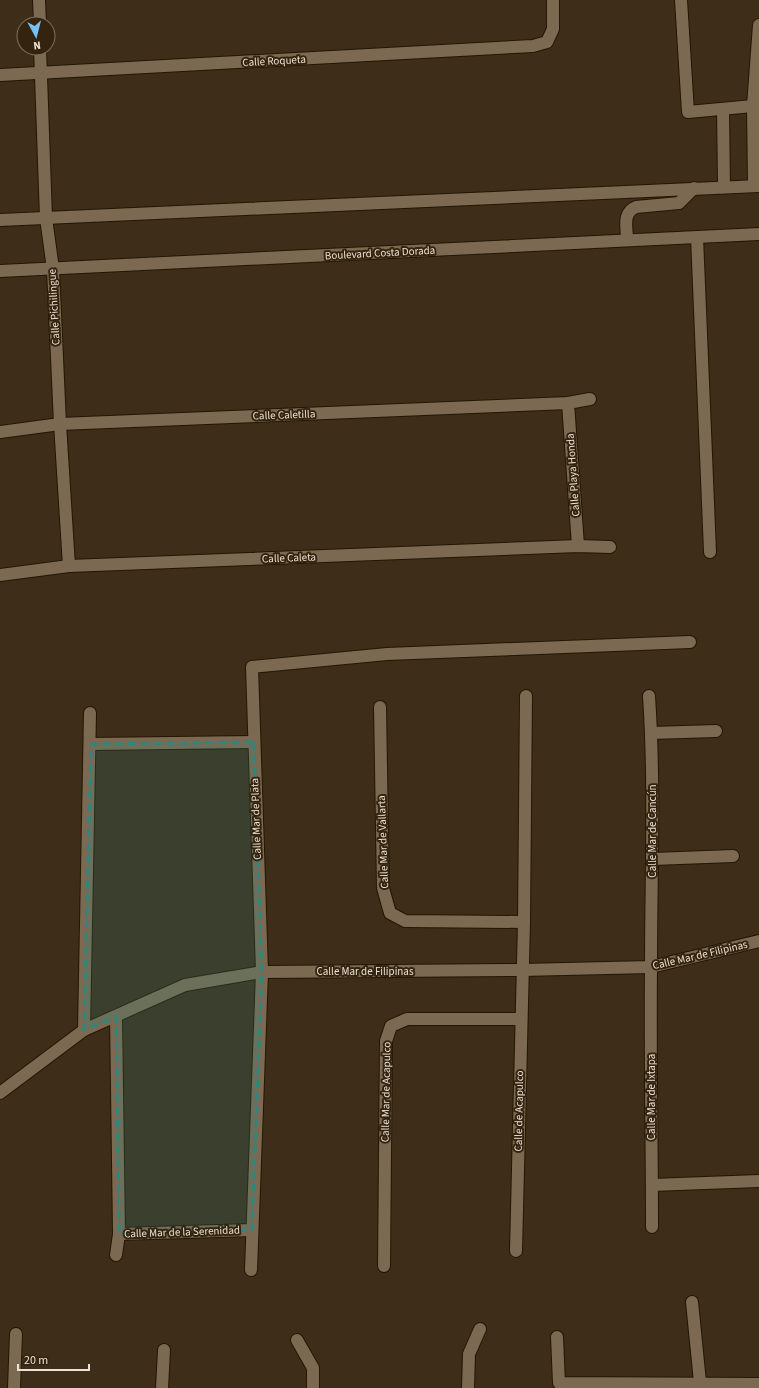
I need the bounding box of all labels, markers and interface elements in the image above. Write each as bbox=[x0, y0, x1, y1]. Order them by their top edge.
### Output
north arrow bbox=[16, 16, 56, 56]
text: N bbox=[33, 38, 42, 53]
street label: Calle Roqueta bbox=[242, 52, 306, 70]
street label: Boulevard Costa Dorada bbox=[324, 243, 436, 263]
street label: Calle Pichilingue bbox=[44, 268, 63, 345]
street label: Calle Caletilla bbox=[252, 406, 316, 424]
street label: Calle Playa Honda bbox=[563, 433, 583, 517]
street label: Calle Caleta bbox=[262, 550, 316, 566]
street label: Calle Mar de Plata bbox=[247, 778, 265, 860]
street label: Calle Mar de Cancún bbox=[645, 784, 660, 878]
street label: Calle Mar de Vallarta bbox=[374, 795, 392, 889]
street label: Calle Mar de Filipinas bbox=[651, 937, 749, 973]
street label: Calle Mar de Filipinas bbox=[316, 964, 414, 979]
street label: Calle Mar de Acapulco bbox=[378, 1042, 394, 1142]
street label: Calle Mar de Ixtapa bbox=[644, 1054, 659, 1140]
street label: Calle de Acapulco bbox=[511, 1070, 527, 1152]
street label: Calle Mar de la Serenidad bbox=[124, 1222, 240, 1242]
scale bar bbox=[18, 1346, 89, 1372]
text: 20 m bbox=[24, 1352, 48, 1369]

